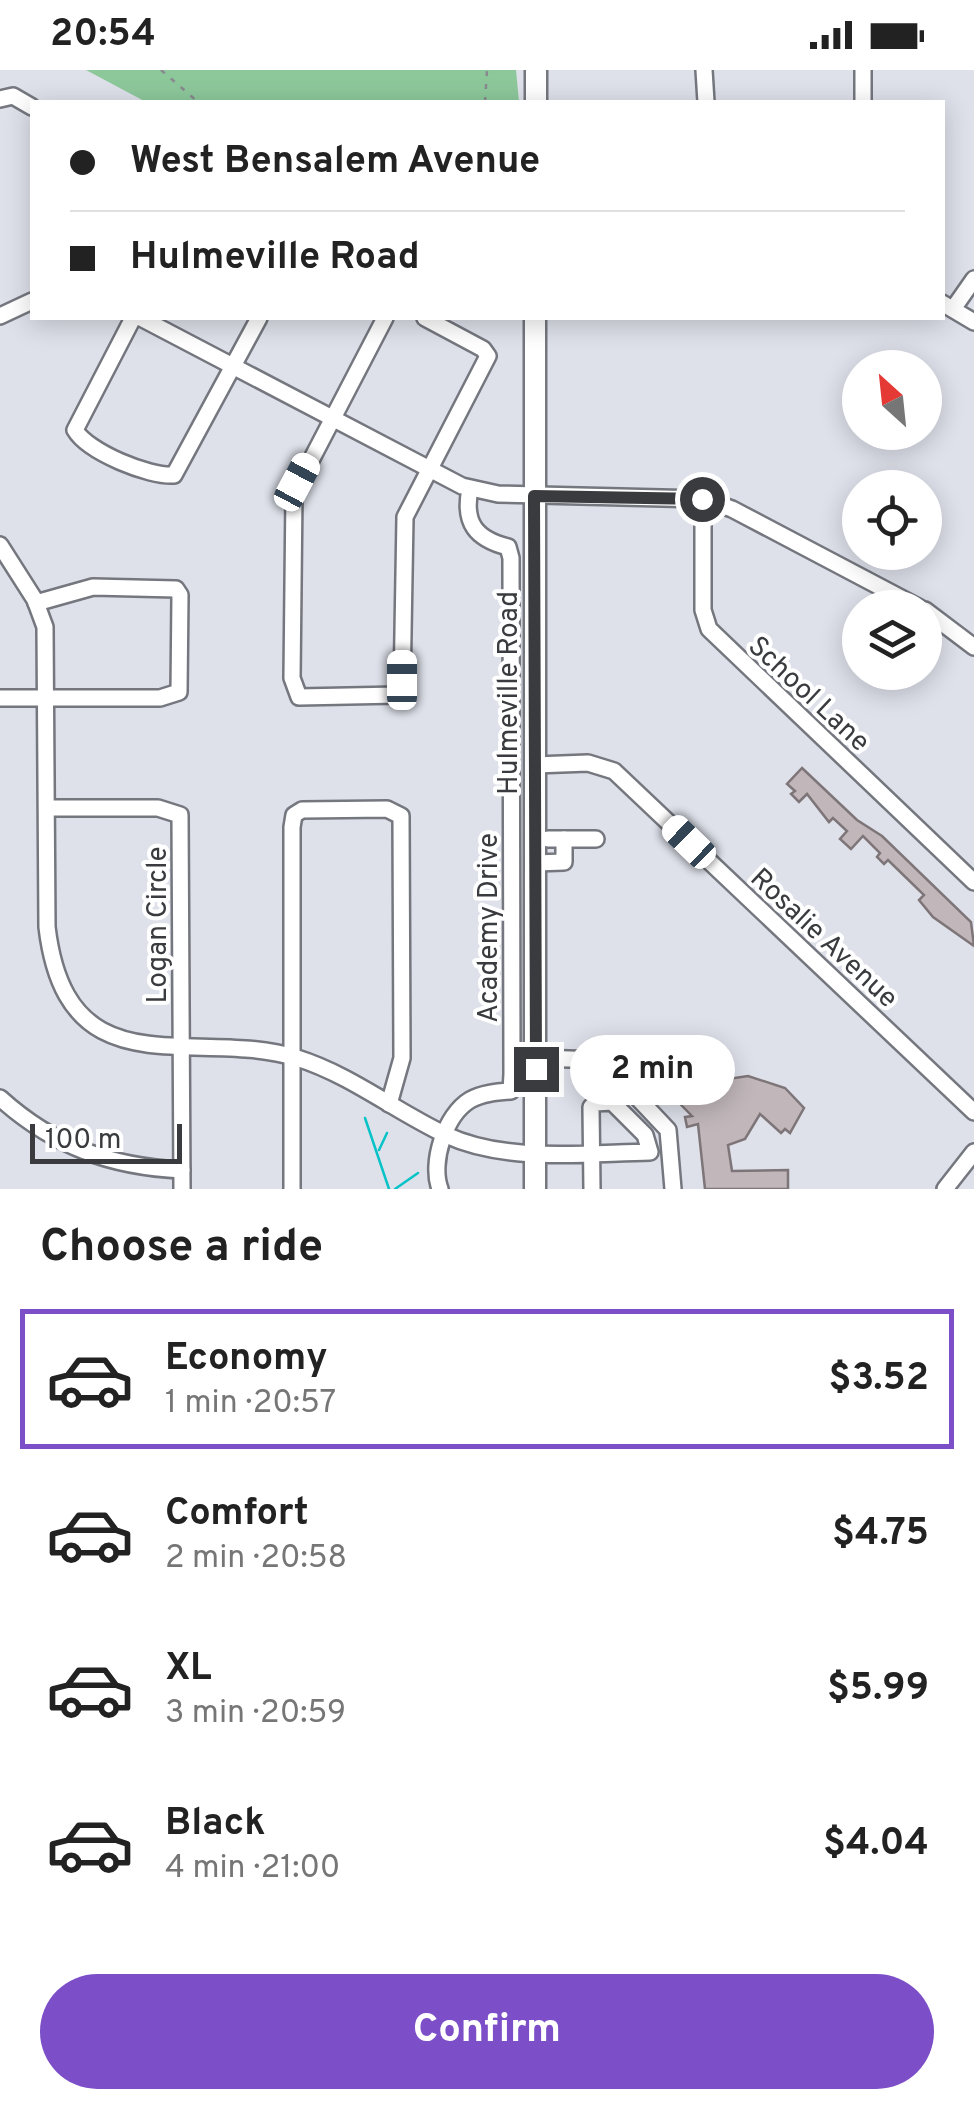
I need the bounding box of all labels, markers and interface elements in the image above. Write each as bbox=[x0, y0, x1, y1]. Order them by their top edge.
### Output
text: 20:54 bbox=[50, 11, 156, 60]
text: West Bensalem Avenue bbox=[130, 138, 540, 187]
text: Hulmeville Road bbox=[130, 234, 420, 283]
north arrow bbox=[842, 350, 942, 450]
map controls bbox=[842, 350, 942, 690]
car bbox=[270, 448, 324, 516]
button: locate bbox=[842, 470, 942, 570]
route start bbox=[680, 477, 725, 522]
button: layers bbox=[842, 590, 942, 690]
street label: Hulmeville Road bbox=[492, 591, 528, 795]
street label: School Lane bbox=[739, 629, 877, 761]
car bbox=[387, 650, 417, 710]
car bbox=[657, 810, 721, 874]
street label: Academy Drive bbox=[472, 833, 508, 1023]
street label: Logan Circle bbox=[141, 847, 177, 1003]
street label: Rosalie Avenue bbox=[741, 861, 904, 1017]
callout: 2 min bbox=[571, 1034, 736, 1104]
route end bbox=[514, 1047, 559, 1092]
text: 2 min bbox=[611, 1050, 694, 1090]
scale bar bbox=[30, 1119, 182, 1164]
text: 100 m bbox=[45, 1123, 121, 1159]
text: Choose a ride bbox=[40, 1220, 323, 1277]
icon: car bbox=[45, 1334, 135, 1424]
text: Economy bbox=[165, 1335, 327, 1384]
text: $3.52 bbox=[828, 1355, 929, 1404]
text: 1 min · 20:57 bbox=[165, 1384, 336, 1424]
icon: car bbox=[45, 1489, 135, 1579]
text: Comfort bbox=[165, 1490, 309, 1539]
text: $4.75 bbox=[832, 1510, 929, 1559]
text: 2 min · 20:58 bbox=[165, 1539, 347, 1579]
icon: car bbox=[45, 1644, 135, 1734]
text: XL bbox=[165, 1645, 212, 1694]
text: $5.99 bbox=[827, 1665, 929, 1714]
text: 3 min · 20:59 bbox=[165, 1694, 346, 1734]
icon: car bbox=[45, 1799, 135, 1889]
text: Black bbox=[165, 1800, 265, 1849]
text: $4.04 bbox=[823, 1820, 929, 1869]
text: 4 min · 21:00 bbox=[165, 1849, 340, 1889]
button: Confirm bbox=[40, 1974, 934, 2089]

